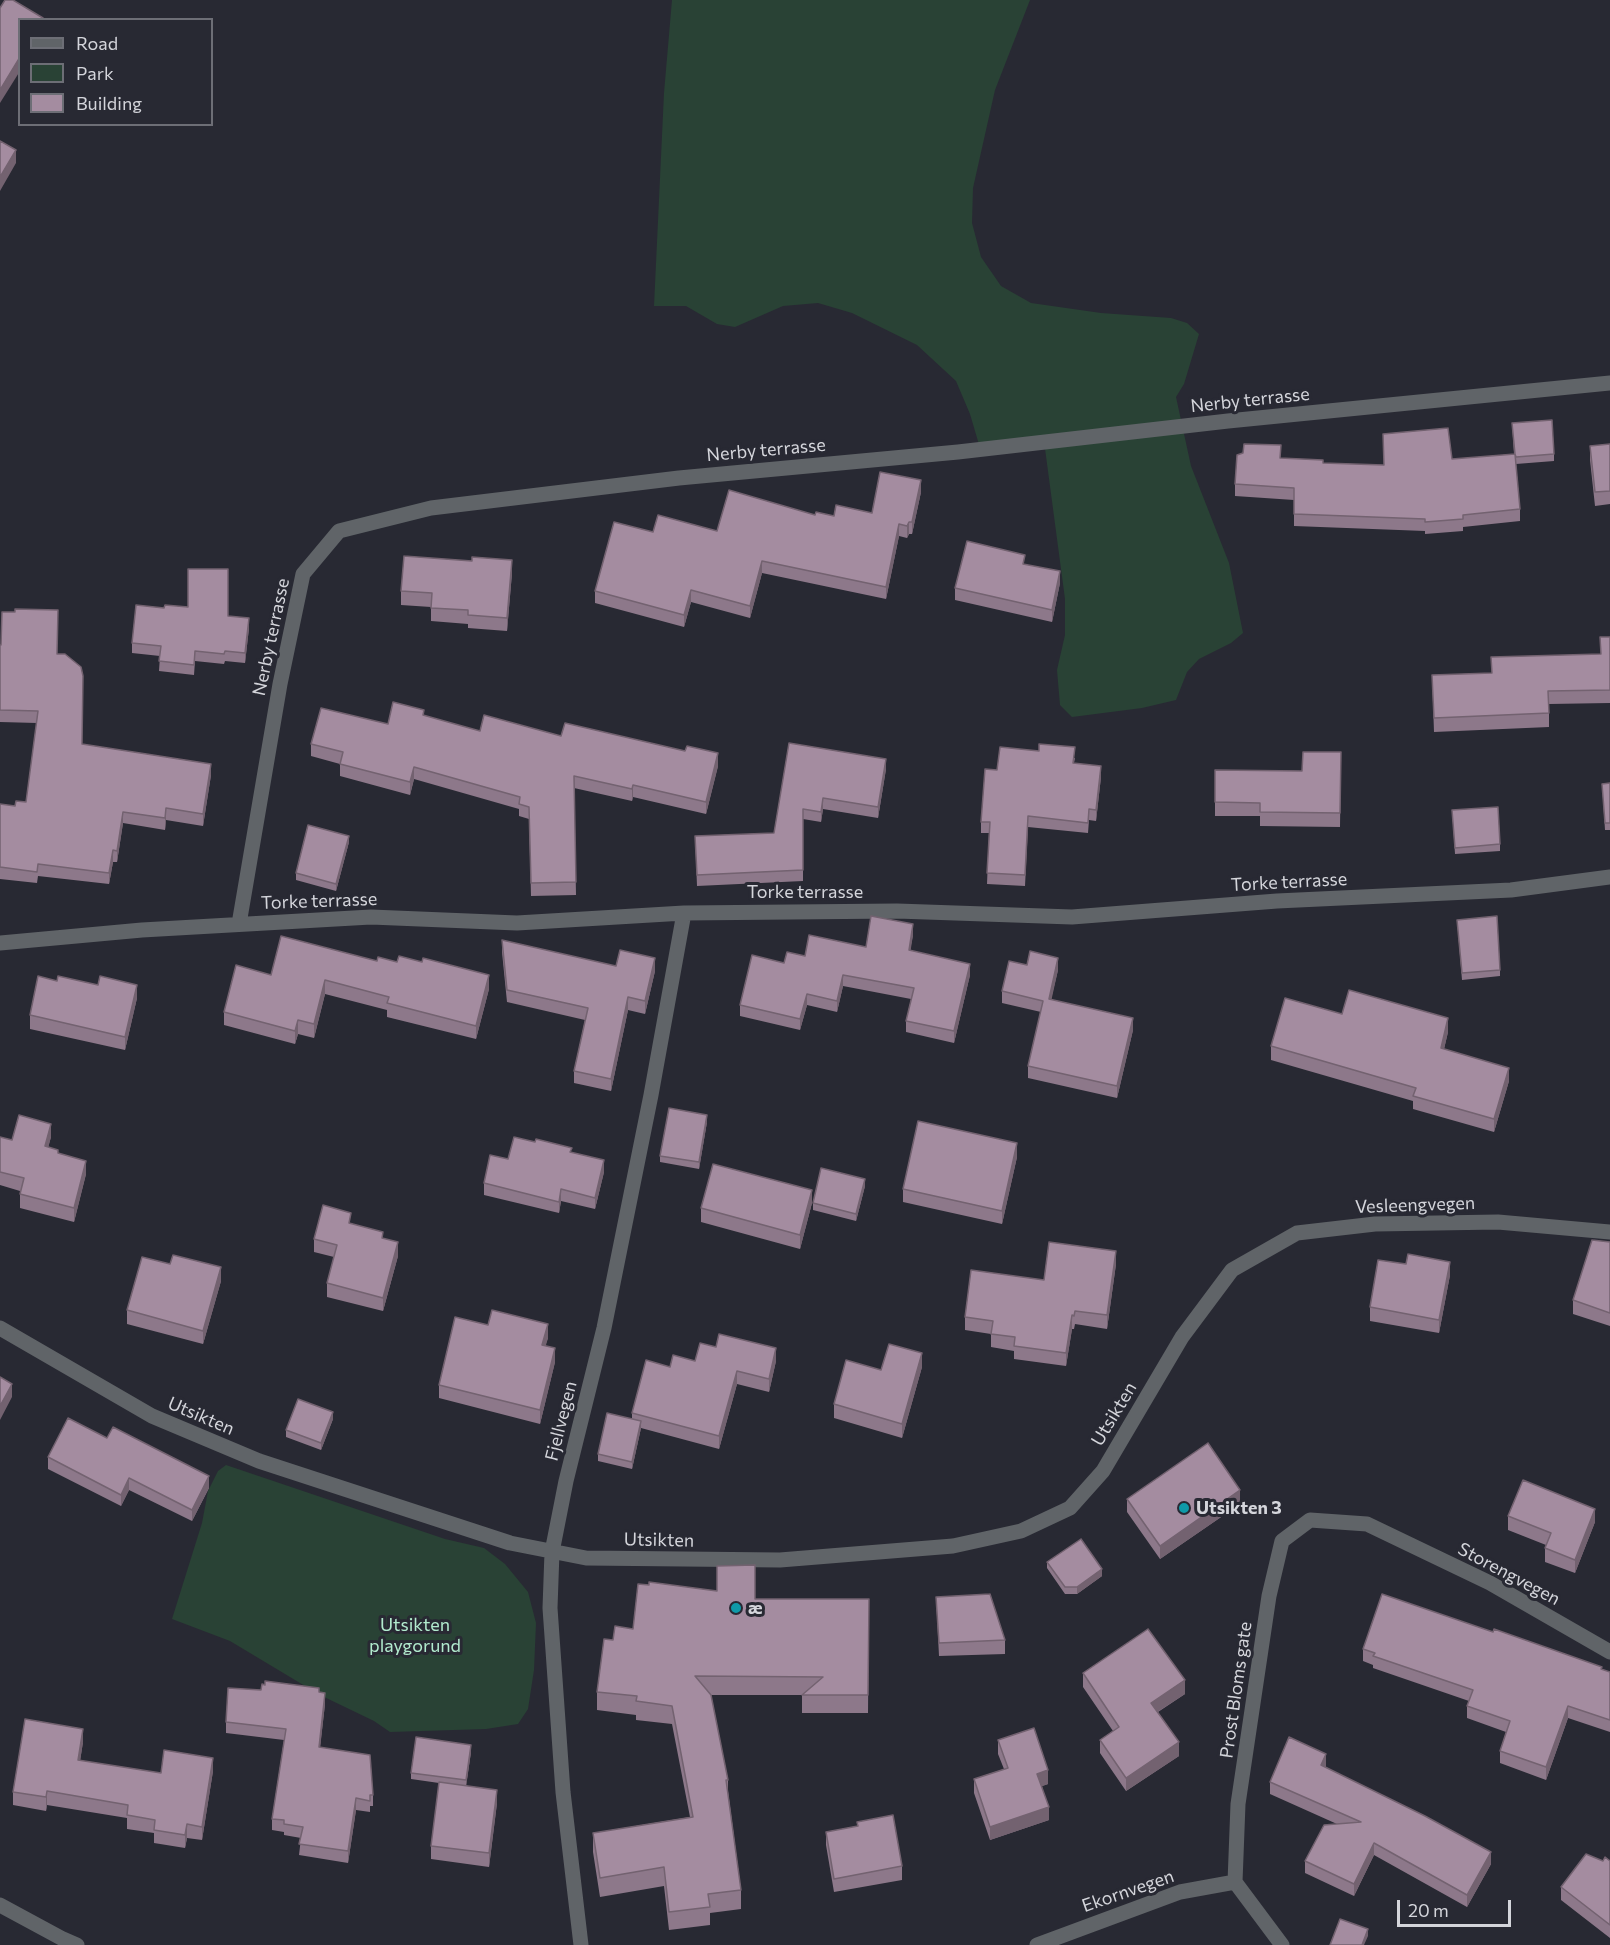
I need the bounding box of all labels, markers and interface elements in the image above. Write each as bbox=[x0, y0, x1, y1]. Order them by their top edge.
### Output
legend bbox=[18, 18, 213, 126]
text: Road bbox=[76, 32, 118, 54]
text: Park bbox=[76, 62, 114, 84]
text: Building bbox=[76, 92, 142, 114]
street label: Nerby terrasse bbox=[1189, 383, 1311, 417]
street label: Nerby terrasse bbox=[705, 434, 827, 466]
street label: Nerby terrasse bbox=[248, 576, 294, 698]
street label: Torke terrasse bbox=[1230, 868, 1348, 896]
street label: Torke terrasse bbox=[747, 881, 863, 903]
street label: Torke terrasse bbox=[260, 888, 378, 914]
street label: Vesleengvegen bbox=[1355, 1192, 1475, 1218]
street label: Utsikten bbox=[1087, 1378, 1141, 1450]
street label: Fjellvegen bbox=[541, 1379, 581, 1463]
street label: Utsikten bbox=[164, 1392, 238, 1440]
place label: Utsikten 3 bbox=[1196, 1497, 1282, 1519]
marker: Utsikten 3 bbox=[1177, 1501, 1191, 1515]
street label: Utsikten bbox=[624, 1529, 694, 1551]
street label: Storengvegen bbox=[1454, 1538, 1564, 1610]
place label: æ bbox=[748, 1597, 762, 1619]
marker: æ bbox=[729, 1601, 743, 1615]
park label: Utsikten playgorund bbox=[369, 1614, 461, 1656]
street label: Prost Bloms gate bbox=[1216, 1620, 1256, 1760]
street label: Ekornvegen bbox=[1079, 1865, 1177, 1917]
scale bar bbox=[1400, 1888, 1514, 1926]
text: 20 m bbox=[1408, 1899, 1449, 1921]

